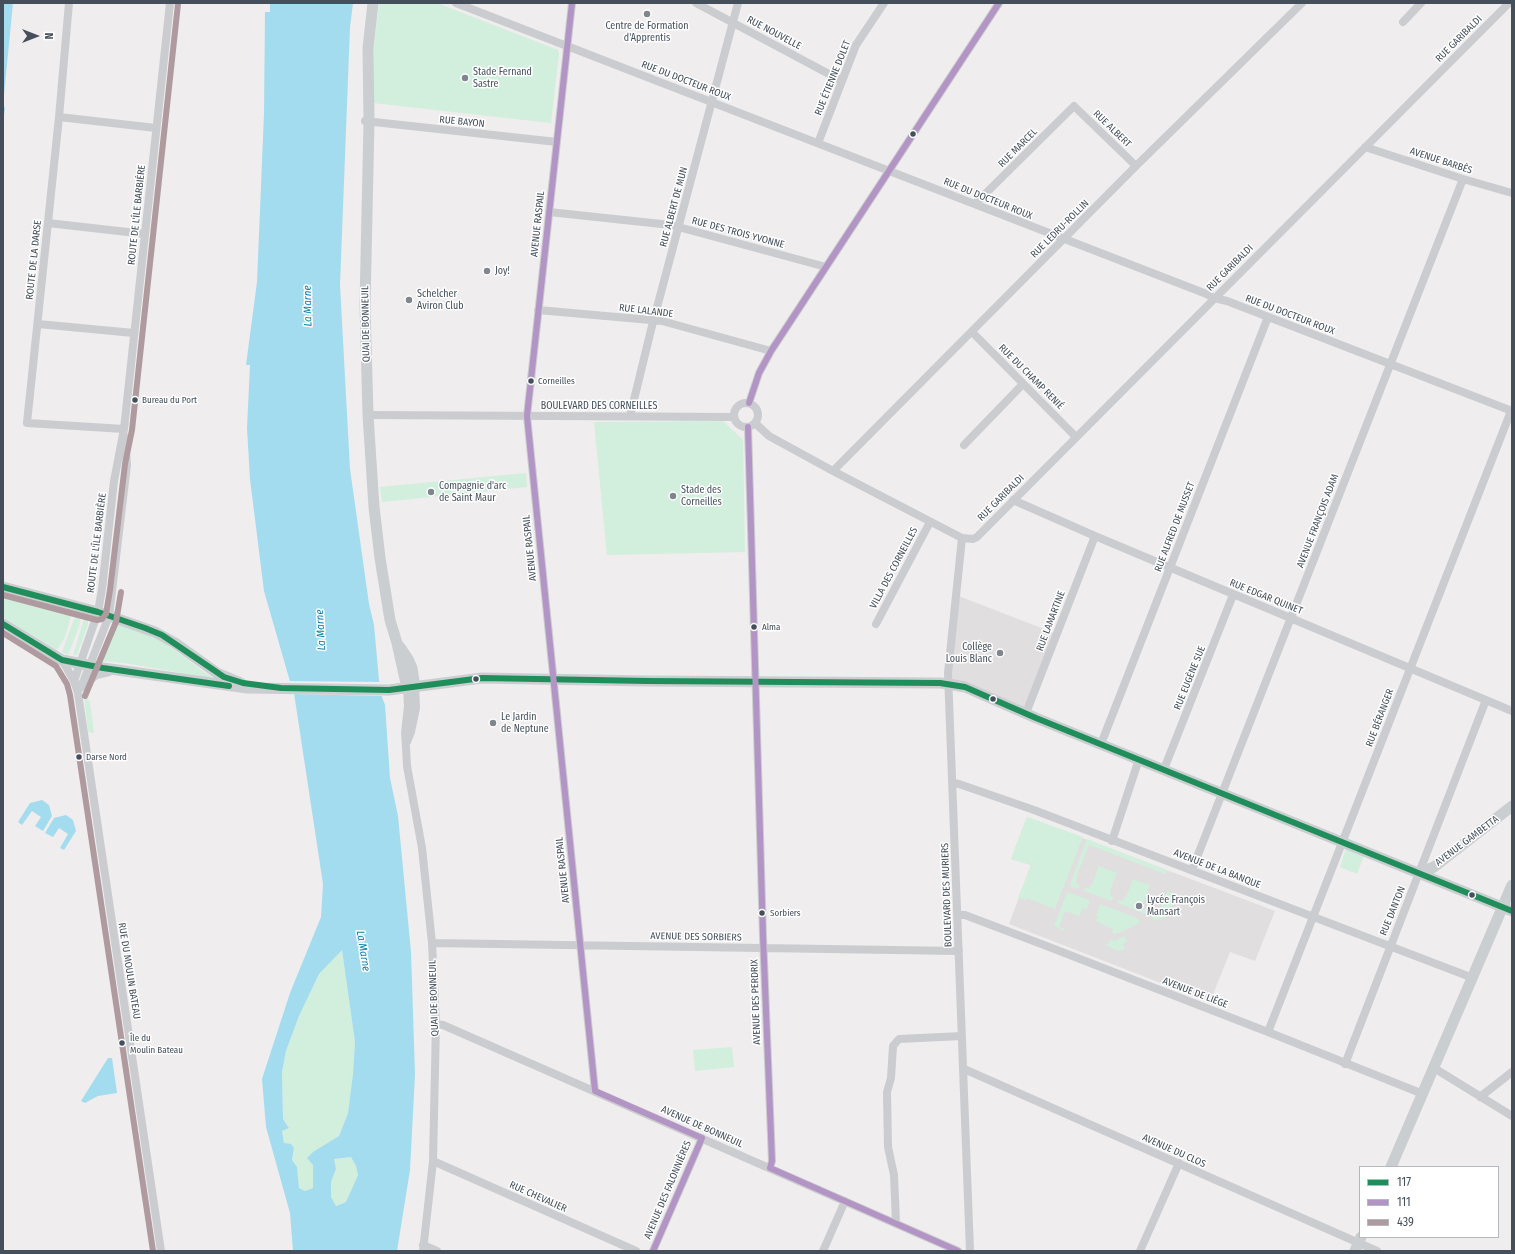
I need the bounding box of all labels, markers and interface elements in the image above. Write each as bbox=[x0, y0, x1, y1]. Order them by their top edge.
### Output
marker: Centre de Formation d'Apprentis bbox=[642, 9, 652, 19]
street label: RUE GARIBALDI bbox=[1433, 13, 1485, 65]
street label: RUE NOUVELLE bbox=[745, 14, 803, 52]
north arrow bbox=[16, 16, 56, 56]
place label: Centre de Formation d'Apprentis bbox=[605, 20, 689, 44]
text: N bbox=[42, 33, 55, 39]
street label: RUE ÉTIENNE DOLET bbox=[812, 39, 854, 117]
street label: RUE DU DOCTEUR ROUX bbox=[640, 58, 732, 104]
place label: Stade Fernand Sastre bbox=[473, 66, 532, 90]
marker: Stade Fernand Sastre bbox=[460, 73, 470, 83]
street label: RUE ALBERT bbox=[1091, 108, 1133, 150]
street label: RUE BAYON bbox=[439, 114, 485, 130]
street label: RUE MARCEL bbox=[996, 126, 1040, 170]
unlabelled marker bbox=[908, 129, 918, 139]
street label: AVENUE BARBÈS bbox=[1408, 145, 1474, 177]
street label: ROUTE DE L'ÎLE BARBIÈRE bbox=[126, 164, 148, 266]
street label: RUE ALBERT DE MUN bbox=[658, 166, 690, 248]
street label: RUE DU DOCTEUR ROUX bbox=[942, 176, 1034, 222]
street label: AVENUE RASPAIL bbox=[529, 190, 547, 258]
street label: RUE LEDRU-ROLLIN bbox=[1028, 197, 1092, 261]
street label: RUE DES TROIS YVONNE bbox=[690, 215, 786, 251]
street label: ROUTE DE LA DARSE bbox=[24, 220, 44, 300]
street label: RUE GARIBALDI bbox=[1204, 242, 1256, 294]
place label: Joy! bbox=[495, 265, 510, 277]
marker: Joy! bbox=[482, 266, 492, 276]
water label: La Marne bbox=[301, 285, 315, 327]
street label: QUAI DE BONNEUIL bbox=[359, 286, 373, 362]
place label: Schelcher Aviron Club bbox=[417, 288, 463, 312]
street label: RUE DU DOCTEUR ROUX bbox=[1244, 292, 1336, 338]
marker: Schelcher Aviron Club bbox=[404, 295, 414, 305]
street label: RUE LALANDE bbox=[618, 302, 674, 320]
street label: RUE DU CHAMP RENIÉ bbox=[996, 342, 1066, 412]
marker: Corneilles bbox=[526, 376, 536, 386]
place label: Corneilles bbox=[538, 376, 575, 386]
marker: Bureau du Port bbox=[130, 395, 140, 405]
place label: Bureau du Port bbox=[142, 395, 197, 405]
street label: BOULEVARD DES CORNEILLES bbox=[541, 400, 657, 412]
street label: RUE GARIBALDI bbox=[975, 472, 1027, 524]
street label: AVENUE FRANÇOIS ADAM bbox=[1295, 472, 1341, 570]
place label: Compagnie d'arc de Saint Maur bbox=[439, 480, 506, 504]
street label: RUE ALFRED DE MUSSET bbox=[1152, 480, 1198, 574]
place label: Stade des Corneilles bbox=[681, 484, 722, 508]
marker: Compagnie d'arc de Saint Maur bbox=[426, 487, 436, 497]
marker: Stade des Corneilles bbox=[668, 491, 678, 501]
street label: ROUTE DE L'ÎLE BARBIÈRE bbox=[85, 492, 109, 594]
street label: AVENUE RASPAIL bbox=[521, 514, 539, 582]
street label: VILLA DES CORNEILLES bbox=[868, 525, 920, 611]
street label: RUE EDGAR QUINET bbox=[1228, 577, 1304, 617]
street label: RUE LAMARTINE bbox=[1034, 589, 1068, 653]
water label: La Marne bbox=[313, 609, 329, 651]
marker: Alma bbox=[749, 622, 759, 632]
place label: Alma bbox=[762, 622, 780, 632]
place label: Collège Louis Blanc bbox=[946, 641, 992, 664]
street label: RUE EUGÈNE SUE bbox=[1172, 644, 1208, 712]
marker: Collège Louis Blanc bbox=[995, 648, 1005, 658]
unlabelled marker bbox=[471, 674, 481, 684]
street label: RUE BÉRANGER bbox=[1363, 687, 1397, 749]
unlabelled marker bbox=[988, 694, 998, 704]
place label: Le Jardin de Neptune bbox=[501, 711, 549, 734]
marker: Le Jardin de Neptune bbox=[488, 718, 498, 728]
marker: Darse Nord bbox=[74, 752, 84, 762]
place label: Darse Nord bbox=[86, 752, 127, 762]
street label: AVENUE GAMBETTA bbox=[1433, 813, 1501, 869]
street label: AVENUE RASPAIL bbox=[554, 836, 572, 904]
street label: BOULEVARD DES MURIERS bbox=[939, 843, 955, 947]
street label: AVENUE DE LA BANQUE bbox=[1172, 847, 1262, 891]
street label: RUE DANTON bbox=[1378, 885, 1408, 937]
unlabelled marker bbox=[1467, 890, 1477, 900]
place label: Lycée François Mansart bbox=[1147, 894, 1205, 918]
marker: Lycée François Mansart bbox=[1134, 901, 1144, 911]
marker: Sorbiers bbox=[757, 908, 767, 918]
place label: Sorbiers bbox=[770, 908, 801, 918]
street label: RUE DU MOULIN BATEAU bbox=[115, 922, 143, 1020]
water label: La Marne bbox=[353, 930, 373, 972]
street label: AVENUE DES SORBIERS bbox=[650, 930, 742, 944]
street label: QUAI DE BONNEUIL bbox=[427, 959, 441, 1037]
street label: AVENUE DES PERDRIX bbox=[749, 959, 763, 1045]
street label: AVENUE DE LIÈGE bbox=[1161, 975, 1229, 1011]
place label: Île du Moulin Bateau bbox=[130, 1033, 183, 1054]
marker: Île du Moulin Bateau bbox=[117, 1038, 127, 1048]
street label: AVENUE DE BONNEUIL bbox=[659, 1104, 745, 1150]
street label: AVENUE DU CLOS bbox=[1140, 1132, 1208, 1170]
street label: AVENUE DES FALONNIÈRES bbox=[642, 1139, 694, 1241]
legend bbox=[1359, 1166, 1499, 1238]
text: 117 bbox=[1397, 1175, 1411, 1189]
street label: RUE CHEVALIER bbox=[507, 1179, 569, 1215]
text: 111 bbox=[1397, 1195, 1411, 1209]
text: 439 bbox=[1397, 1215, 1414, 1229]

